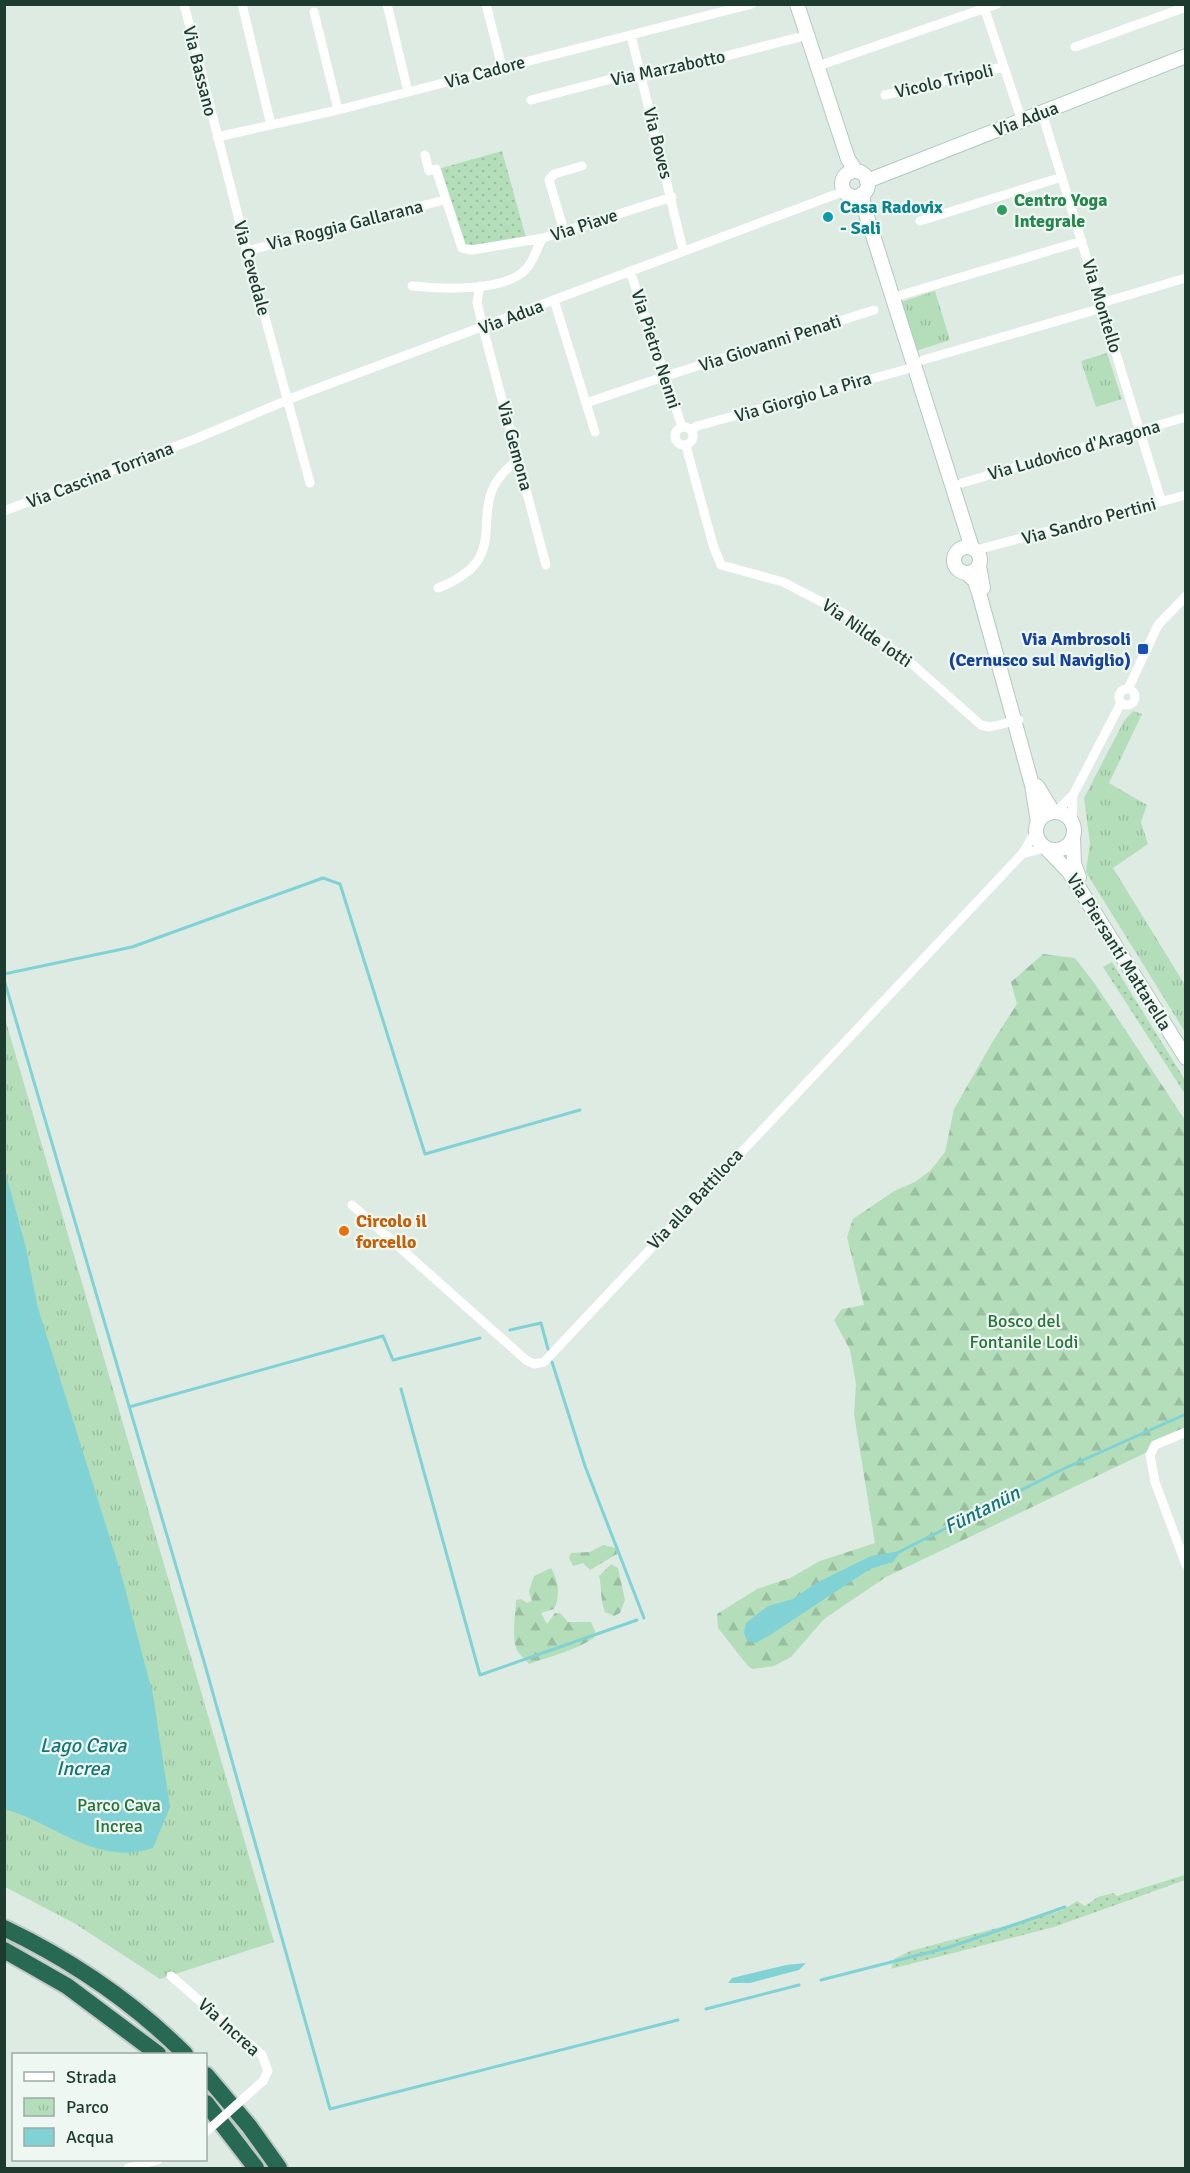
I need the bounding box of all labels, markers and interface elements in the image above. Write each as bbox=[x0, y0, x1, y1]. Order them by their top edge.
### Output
street label: Via Bassano bbox=[178, 24, 222, 118]
street label: Via Marzabotto bbox=[609, 45, 727, 91]
street label: Via Cadore bbox=[442, 51, 528, 93]
street label: Vicolo Tripoli bbox=[893, 59, 995, 103]
street label: Via Adua bbox=[990, 97, 1062, 141]
street label: Via Boves bbox=[638, 105, 678, 181]
place label: Centro Yoga Integrale bbox=[1014, 189, 1107, 232]
street label: Via Roggia Gallarana bbox=[265, 195, 425, 255]
place label: Casa Radovix - Sali bbox=[840, 196, 943, 239]
marker: Centro Yoga Integrale bbox=[995, 203, 1009, 217]
street label: Via Piave bbox=[548, 204, 620, 246]
marker: Casa Radovix - Sali bbox=[821, 210, 835, 224]
street label: Via Cevedale bbox=[229, 218, 275, 318]
street label: Via Montello bbox=[1077, 257, 1127, 355]
street label: Via Pietro Nenni bbox=[626, 287, 686, 411]
street label: Via Adua bbox=[475, 295, 547, 339]
street label: Via Giovanni Penati bbox=[696, 310, 844, 376]
street label: Via Giorgio La Pira bbox=[732, 367, 874, 427]
street label: Via Gemona bbox=[493, 399, 537, 493]
street label: Via Ludovico d'Aragona bbox=[985, 415, 1163, 485]
street label: Via Cascina Torriana bbox=[23, 437, 177, 513]
street label: Via Sandro Pertini bbox=[1019, 492, 1159, 550]
street label: Via Nilde Iotti bbox=[818, 594, 916, 672]
place label: Via Ambrosoli (Cernusco sul Naviglio) bbox=[949, 628, 1131, 671]
marker: Via Ambrosoli (Cernusco sul Naviglio) bbox=[1136, 642, 1150, 656]
street label: Via Piersanti Mattarella bbox=[1062, 869, 1176, 1035]
street label: Via alla Battiloca bbox=[642, 1144, 748, 1254]
place label: Circolo il forcello bbox=[355, 1210, 427, 1253]
marker: Circolo il forcello bbox=[337, 1224, 351, 1238]
park label: Bosco del Fontanile Lodi bbox=[970, 1310, 1078, 1353]
water label: Füntanün bbox=[940, 1480, 1025, 1540]
water label: Lago Cava Increa bbox=[40, 1733, 127, 1781]
park label: Parco Cava Increa bbox=[77, 1794, 161, 1837]
street label: Via Increa bbox=[193, 1993, 265, 2061]
legend bbox=[12, 2053, 207, 2161]
text: Strada bbox=[66, 2066, 117, 2088]
text: Parco bbox=[66, 2096, 109, 2118]
text: Acqua bbox=[66, 2126, 114, 2148]

